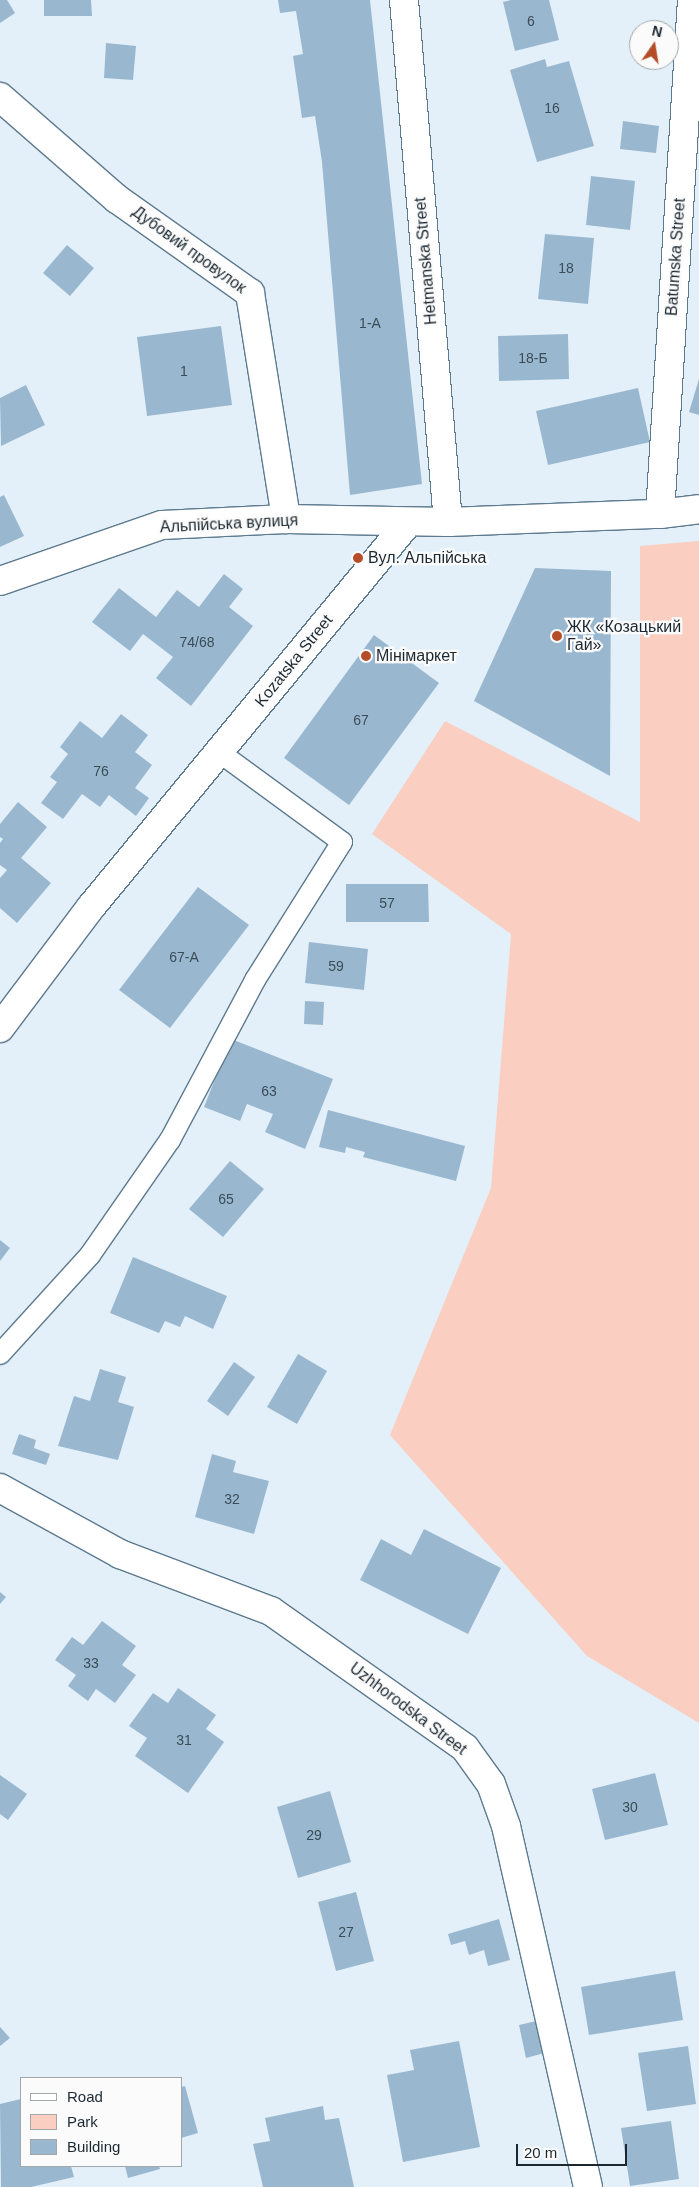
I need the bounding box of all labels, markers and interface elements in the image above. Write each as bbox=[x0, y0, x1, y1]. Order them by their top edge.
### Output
house number: 6 bbox=[527, 13, 535, 29]
north arrow bbox=[629, 20, 679, 70]
text: N bbox=[650, 22, 664, 40]
house number: 16 bbox=[544, 100, 560, 116]
street label: Hetmanska Street bbox=[411, 196, 441, 326]
street label: Batumska Street bbox=[662, 197, 690, 317]
street label: Дубовий провулок bbox=[128, 202, 250, 298]
house number: 18 bbox=[558, 260, 574, 276]
house number: 1-А bbox=[359, 315, 381, 331]
house number: 18-Б bbox=[518, 350, 548, 366]
house number: 1 bbox=[180, 363, 188, 379]
street label: Альпійська вулиця bbox=[159, 511, 299, 537]
place label: Вул. Альпійська bbox=[368, 548, 486, 568]
marker: Вул. Альпійська bbox=[352, 552, 364, 564]
street label: Kozatska Street bbox=[251, 611, 337, 711]
place label: ЖК «Козацький Гай» bbox=[567, 617, 681, 655]
marker: ЖК «Козацький Гай» bbox=[551, 630, 563, 642]
house number: 74/68 bbox=[179, 634, 215, 650]
place label: Мінімаркет bbox=[376, 646, 457, 666]
marker: Мінімаркет bbox=[360, 650, 372, 662]
house number: 67 bbox=[353, 712, 369, 728]
house number: 76 bbox=[93, 763, 109, 779]
house number: 57 bbox=[379, 895, 395, 911]
house number: 67-А bbox=[169, 949, 199, 965]
house number: 59 bbox=[328, 958, 344, 974]
house number: 63 bbox=[261, 1083, 277, 1099]
house number: 65 bbox=[218, 1191, 234, 1207]
house number: 32 bbox=[224, 1491, 240, 1507]
house number: 33 bbox=[83, 1655, 99, 1671]
street label: Uzhhorodska Street bbox=[346, 1659, 470, 1759]
house number: 31 bbox=[176, 1732, 192, 1748]
house number: 30 bbox=[622, 1799, 638, 1815]
house number: 29 bbox=[306, 1827, 322, 1843]
house number: 27 bbox=[338, 1924, 354, 1940]
legend bbox=[20, 2077, 182, 2167]
text: Road bbox=[67, 2088, 103, 2105]
text: Park bbox=[67, 2113, 98, 2130]
scale bar bbox=[519, 2134, 630, 2166]
text: Building bbox=[67, 2138, 120, 2155]
text: 20 m bbox=[524, 2144, 557, 2161]

